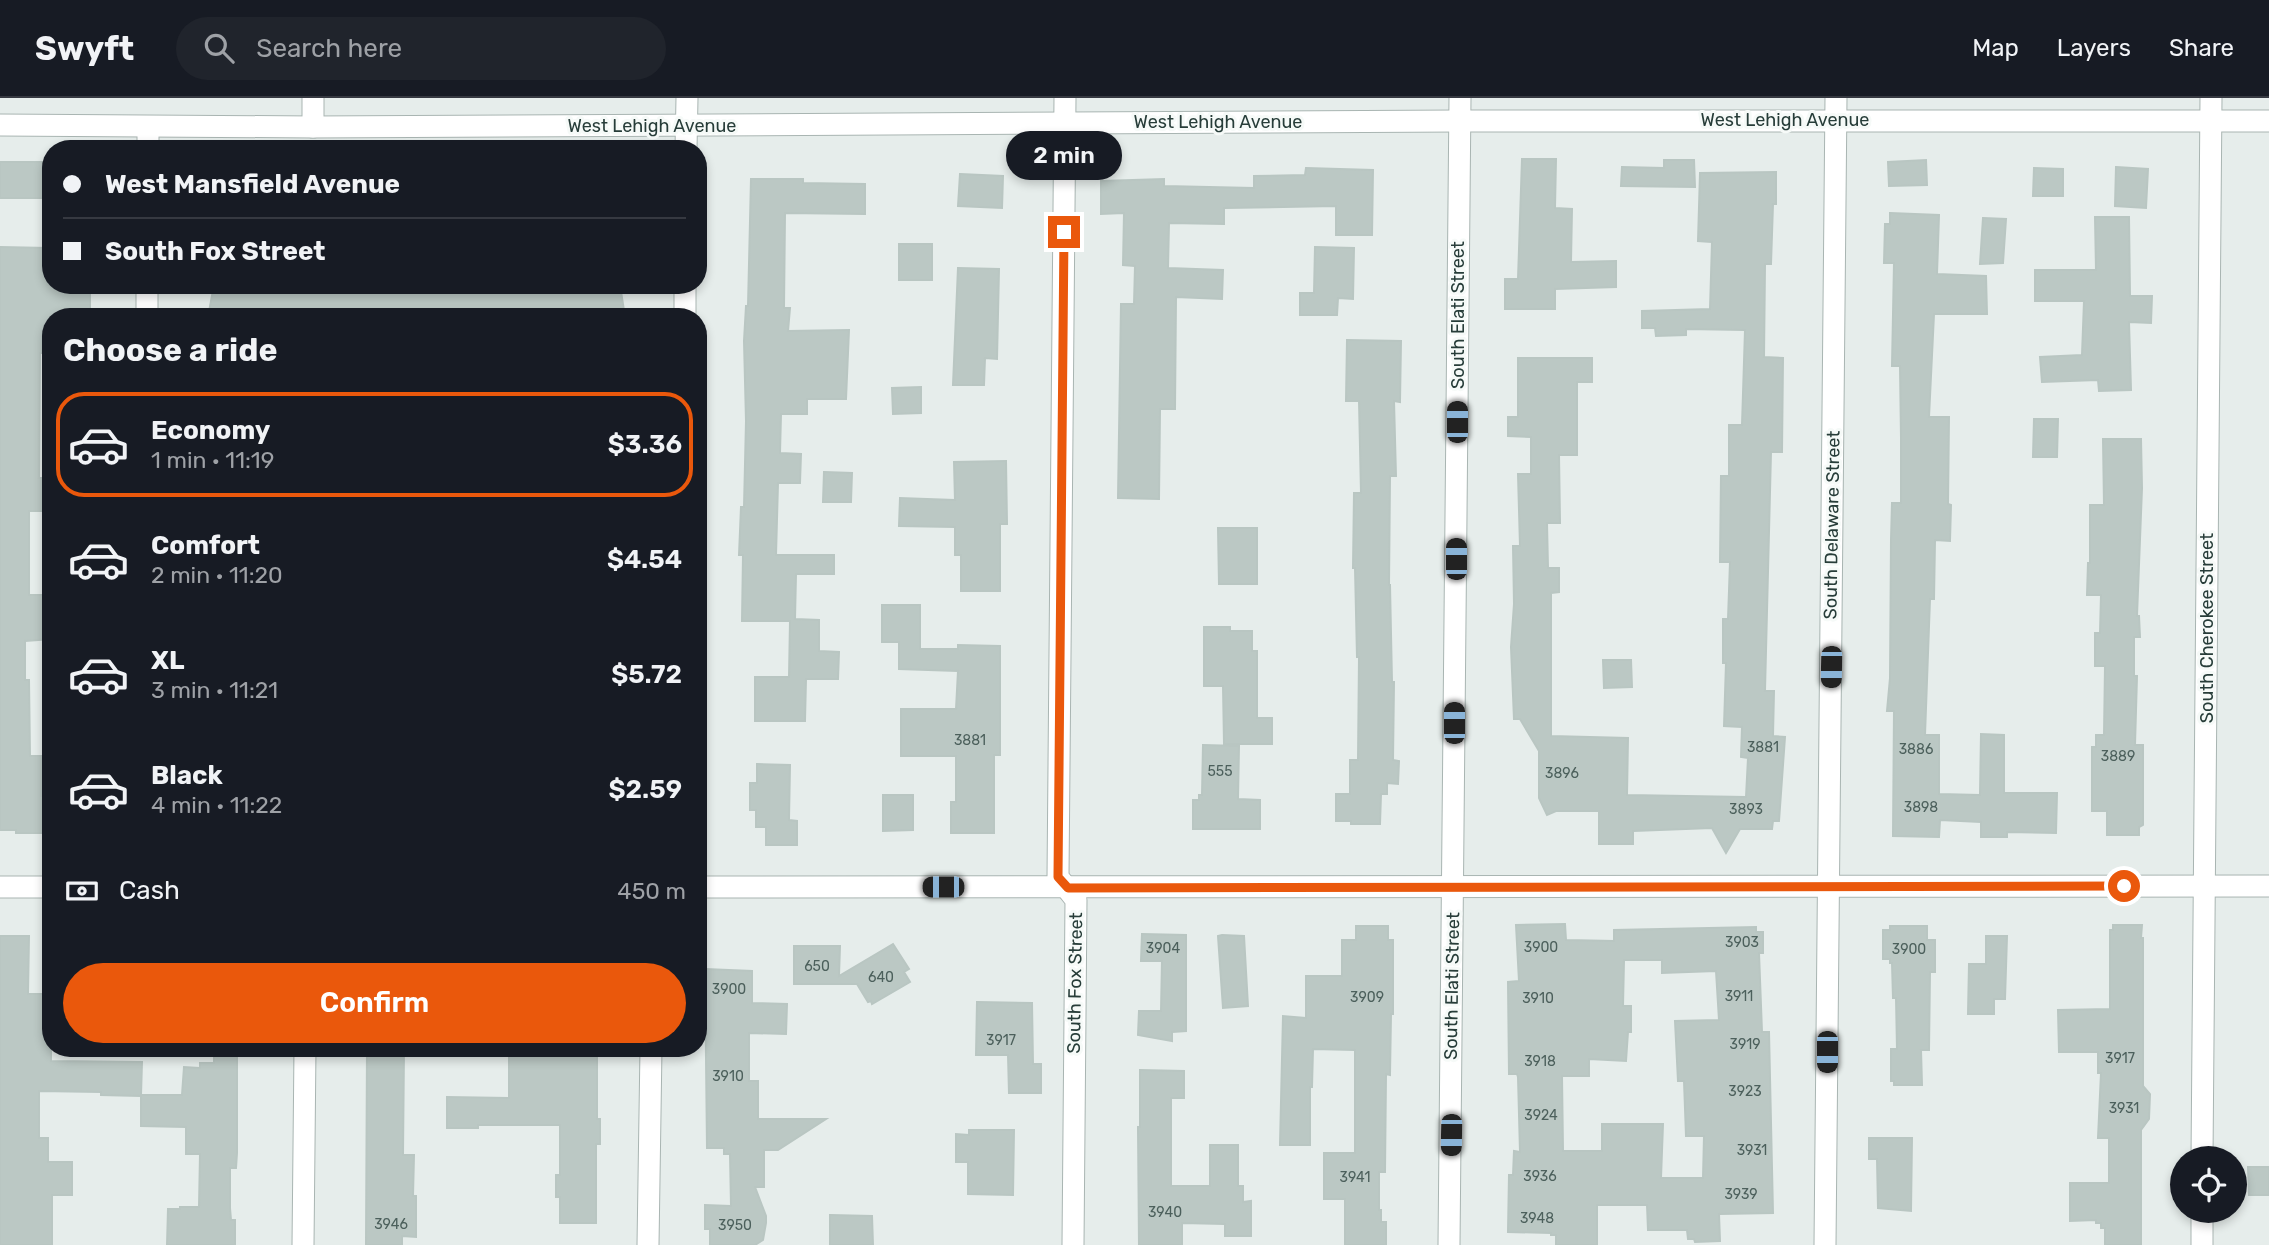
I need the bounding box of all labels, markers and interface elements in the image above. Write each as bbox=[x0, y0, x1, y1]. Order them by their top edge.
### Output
search box bbox=[176, 17, 666, 80]
text: Swyft bbox=[35, 29, 134, 68]
icon: search bbox=[200, 29, 238, 67]
text: Search here bbox=[256, 33, 402, 64]
text: Map bbox=[1972, 34, 2019, 62]
text: Layers bbox=[2057, 34, 2131, 62]
text: Share bbox=[2169, 34, 2234, 62]
street label: West Lehigh Avenue bbox=[1701, 109, 1869, 131]
street label: West Lehigh Avenue bbox=[1134, 111, 1302, 133]
street label: West Lehigh Avenue bbox=[568, 115, 736, 137]
callout: 2 min bbox=[1006, 130, 1122, 180]
text: 2 min bbox=[1033, 141, 1095, 169]
text: West Mansfield Avenue bbox=[105, 169, 400, 200]
route end bbox=[1048, 216, 1080, 248]
text: South Fox Street bbox=[105, 236, 325, 267]
street label: South Elati Street bbox=[1447, 241, 1469, 389]
text: Choose a ride bbox=[63, 331, 277, 369]
car bbox=[1447, 401, 1468, 443]
icon: car bbox=[67, 413, 130, 476]
text: Economy bbox=[151, 415, 270, 446]
text: $3.36 bbox=[608, 429, 682, 460]
street label: South Delaware Street bbox=[1819, 430, 1845, 620]
text: 1 min · 11:19 bbox=[151, 446, 274, 474]
icon: car bbox=[67, 528, 130, 591]
text: Comfort bbox=[151, 530, 260, 561]
street label: South Cherokee Street bbox=[2196, 533, 2218, 723]
car bbox=[1446, 538, 1467, 580]
text: $4.54 bbox=[607, 544, 682, 575]
text: 2 min · 11:20 bbox=[151, 561, 283, 589]
icon: car bbox=[67, 643, 130, 706]
text: XL bbox=[151, 645, 184, 676]
car bbox=[1821, 646, 1842, 688]
text: $5.72 bbox=[611, 659, 682, 690]
text: 3 min · 11:21 bbox=[151, 676, 278, 704]
car bbox=[1444, 702, 1465, 744]
house number: 3881 bbox=[954, 732, 986, 749]
house number: 3881 bbox=[1747, 739, 1779, 756]
house number: 3886 bbox=[1899, 741, 1933, 758]
house number: 3889 bbox=[2101, 748, 2135, 765]
icon: car bbox=[67, 758, 130, 821]
text: Black bbox=[151, 760, 223, 791]
house number: 555 bbox=[1208, 763, 1232, 780]
house number: 3896 bbox=[1545, 765, 1579, 782]
text: $2.59 bbox=[609, 774, 682, 805]
text: 4 min · 11:22 bbox=[151, 791, 282, 819]
house number: 3898 bbox=[1904, 799, 1938, 816]
house number: 3893 bbox=[1729, 801, 1763, 818]
route start bbox=[2108, 870, 2140, 902]
icon: cash bbox=[63, 872, 101, 910]
text: Cash bbox=[119, 875, 180, 906]
text: 450 m bbox=[617, 877, 686, 905]
car bbox=[923, 877, 965, 898]
street label: South Fox Street bbox=[1063, 912, 1087, 1054]
street label: South Elati Street bbox=[1440, 912, 1464, 1060]
house number: 3903 bbox=[1725, 934, 1759, 951]
house number: 3900 bbox=[1524, 939, 1558, 956]
house number: 3904 bbox=[1146, 940, 1180, 957]
house number: 3900 bbox=[1892, 941, 1926, 958]
house number: 650 bbox=[804, 958, 830, 975]
button: Confirm bbox=[63, 963, 686, 1043]
house number: 640 bbox=[868, 969, 894, 986]
house number: 3900 bbox=[712, 981, 746, 998]
house number: 3911 bbox=[1725, 988, 1753, 1005]
house number: 3909 bbox=[1350, 989, 1384, 1006]
house number: 3910 bbox=[1522, 990, 1554, 1007]
car bbox=[1817, 1031, 1838, 1073]
house number: 3917 bbox=[986, 1032, 1016, 1049]
house number: 3919 bbox=[1729, 1036, 1761, 1053]
house number: 3917 bbox=[2105, 1050, 2135, 1067]
house number: 3918 bbox=[1524, 1053, 1556, 1070]
house number: 3910 bbox=[712, 1068, 744, 1085]
house number: 3923 bbox=[1728, 1083, 1762, 1100]
house number: 3931 bbox=[2109, 1100, 2139, 1117]
house number: 3924 bbox=[1524, 1107, 1558, 1124]
car bbox=[1441, 1114, 1462, 1156]
house number: 3931 bbox=[1737, 1142, 1767, 1159]
map controls bbox=[2170, 1146, 2247, 1223]
button: locate bbox=[2170, 1146, 2247, 1223]
house number: 3936 bbox=[1523, 1168, 1557, 1185]
house number: 3941 bbox=[1340, 1169, 1370, 1186]
house number: 3939 bbox=[1724, 1186, 1758, 1203]
house number: 3940 bbox=[1148, 1204, 1182, 1221]
house number: 3948 bbox=[1520, 1210, 1554, 1227]
house number: 3946 bbox=[374, 1216, 408, 1233]
house number: 3950 bbox=[718, 1217, 752, 1234]

